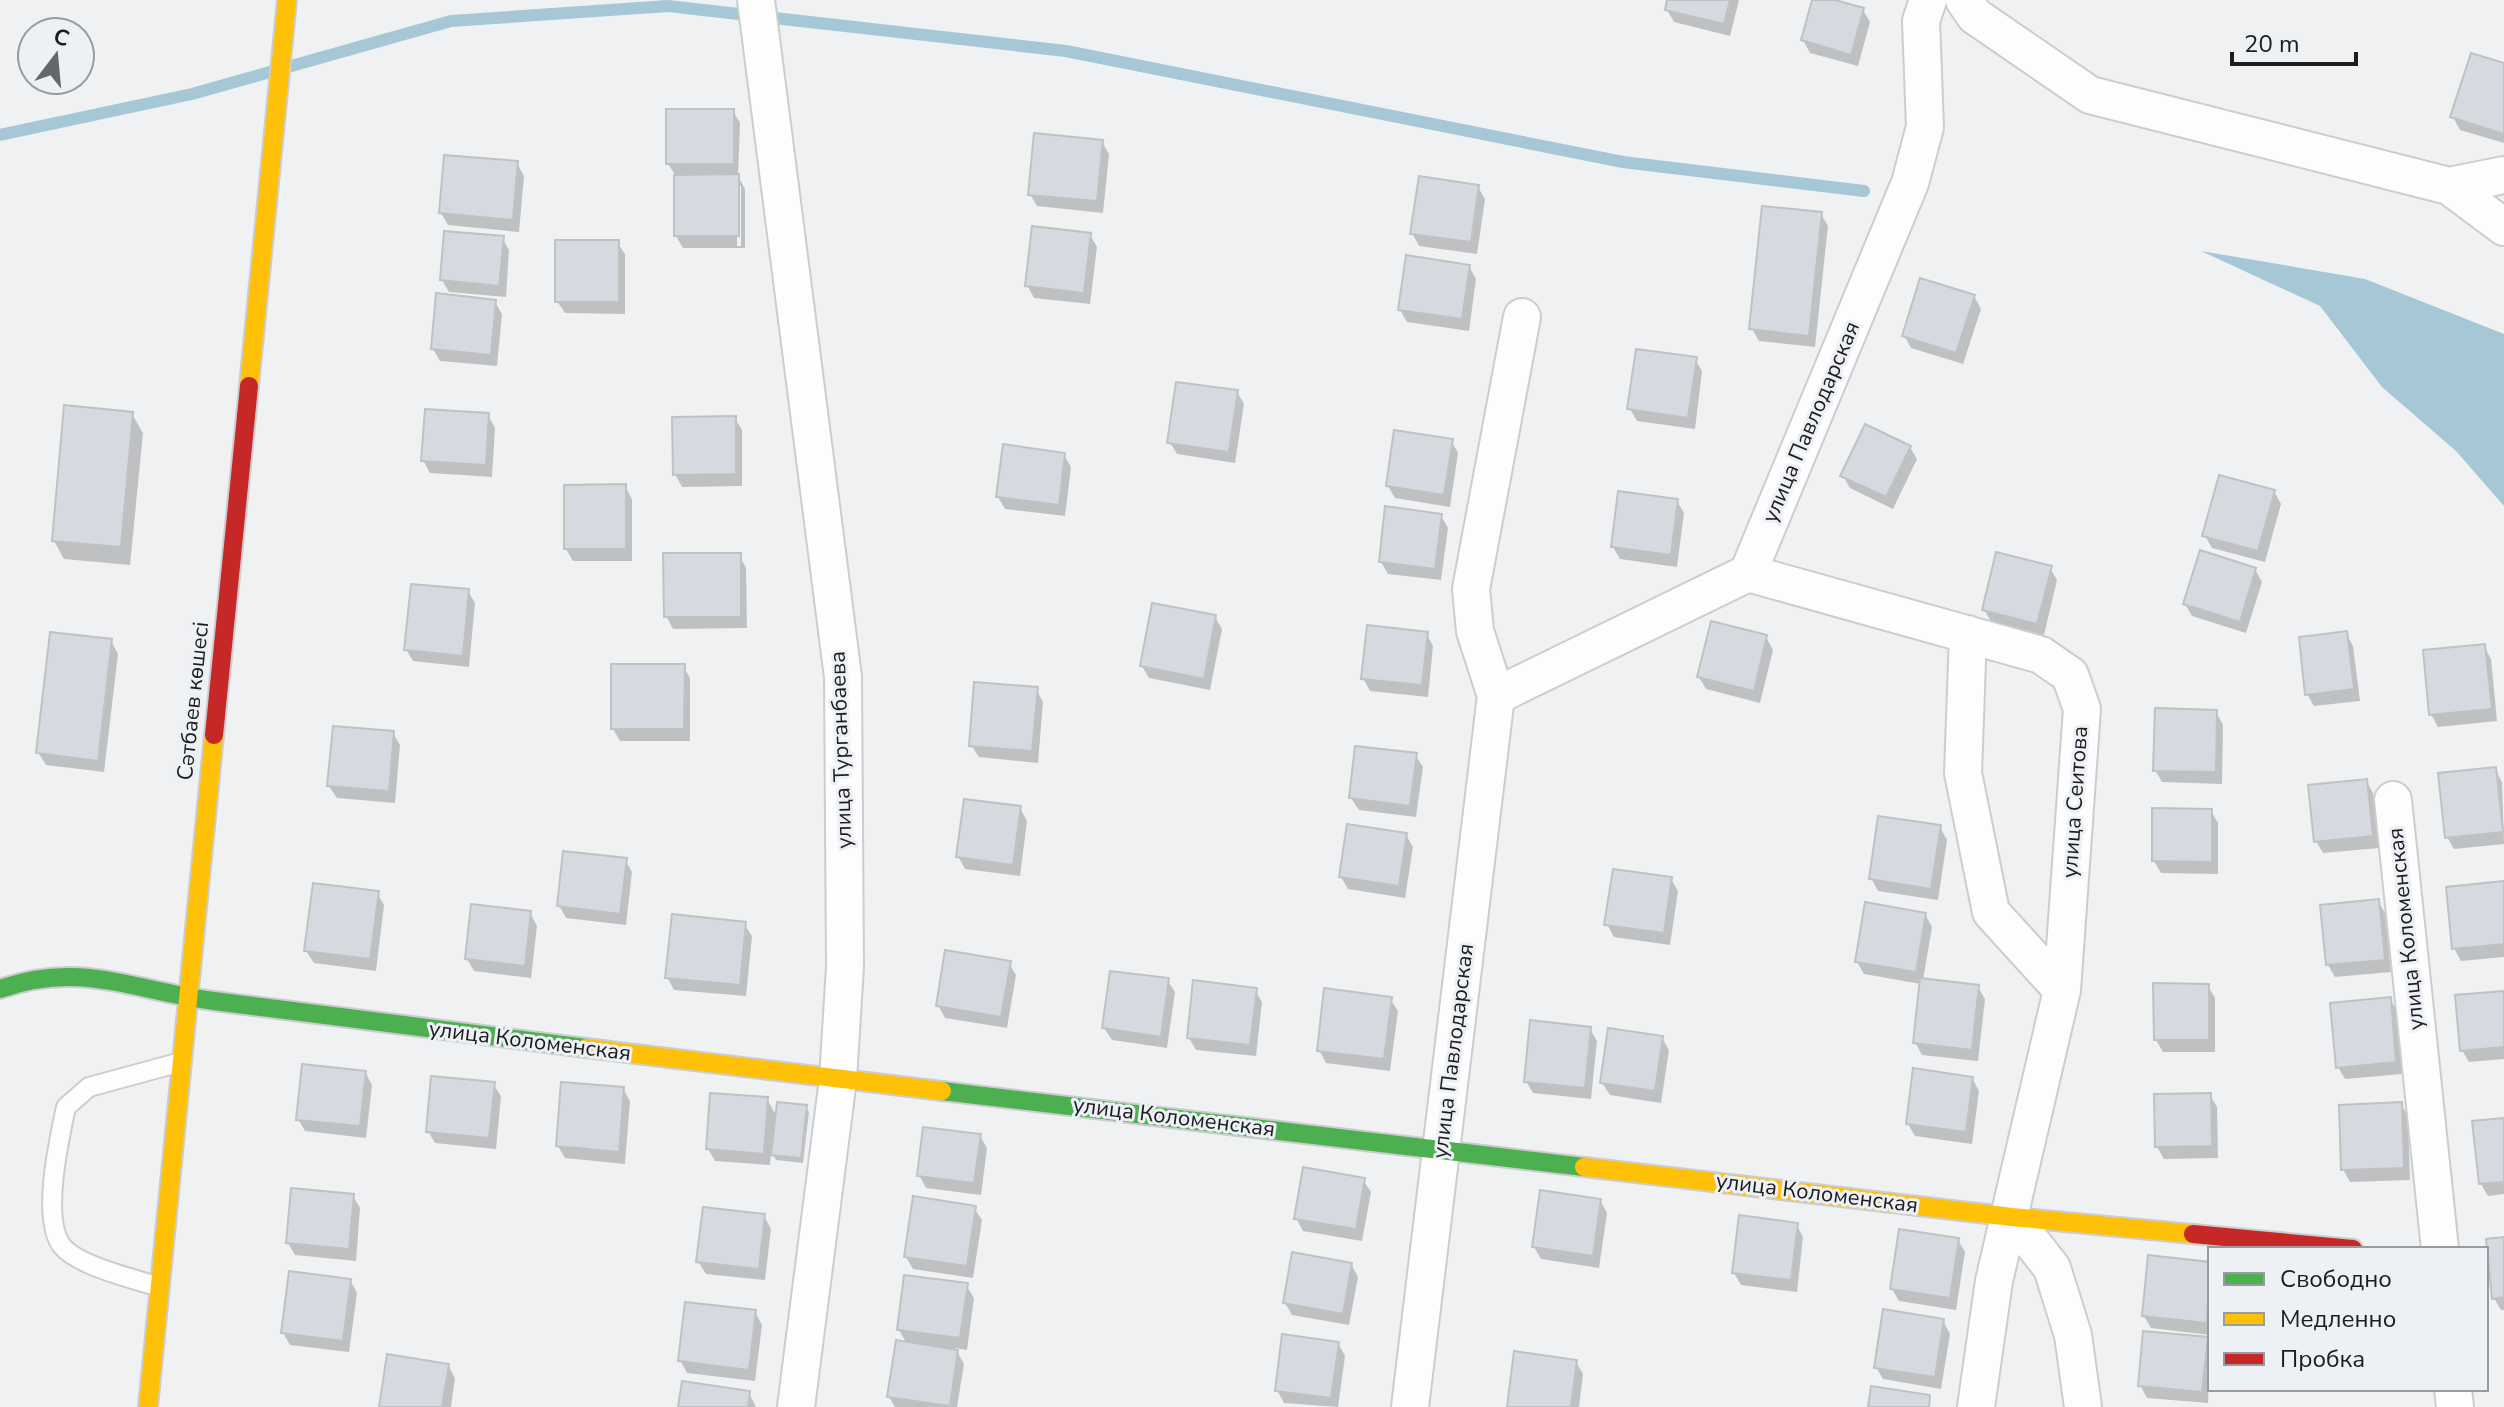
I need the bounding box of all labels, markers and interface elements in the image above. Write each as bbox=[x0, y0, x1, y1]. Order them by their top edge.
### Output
north arrow bbox=[16, 16, 96, 96]
scale bar bbox=[2232, 16, 2356, 66]
text: С bbox=[50, 21, 73, 54]
text: 20 m bbox=[2244, 28, 2300, 60]
street label: улица Павлодарская bbox=[1755, 317, 1867, 527]
street label: Сәтбаев көшесі bbox=[170, 620, 216, 782]
street label: улица Турганбаева bbox=[823, 651, 859, 849]
street label: улица Сеитова bbox=[2055, 725, 2095, 879]
street label: улица Коломенская bbox=[2380, 826, 2432, 1032]
street label: улица Павлодарская bbox=[1425, 942, 1481, 1160]
street label: улица Коломенская bbox=[427, 1014, 633, 1068]
street label: улица Коломенская bbox=[1071, 1090, 1277, 1144]
street label: улица Коломенская bbox=[1714, 1166, 1920, 1220]
legend bbox=[2208, 1247, 2488, 1391]
text: Свободно bbox=[2280, 1263, 2392, 1295]
text: Медленно bbox=[2280, 1303, 2396, 1335]
text: Пробка bbox=[2280, 1343, 2365, 1375]

